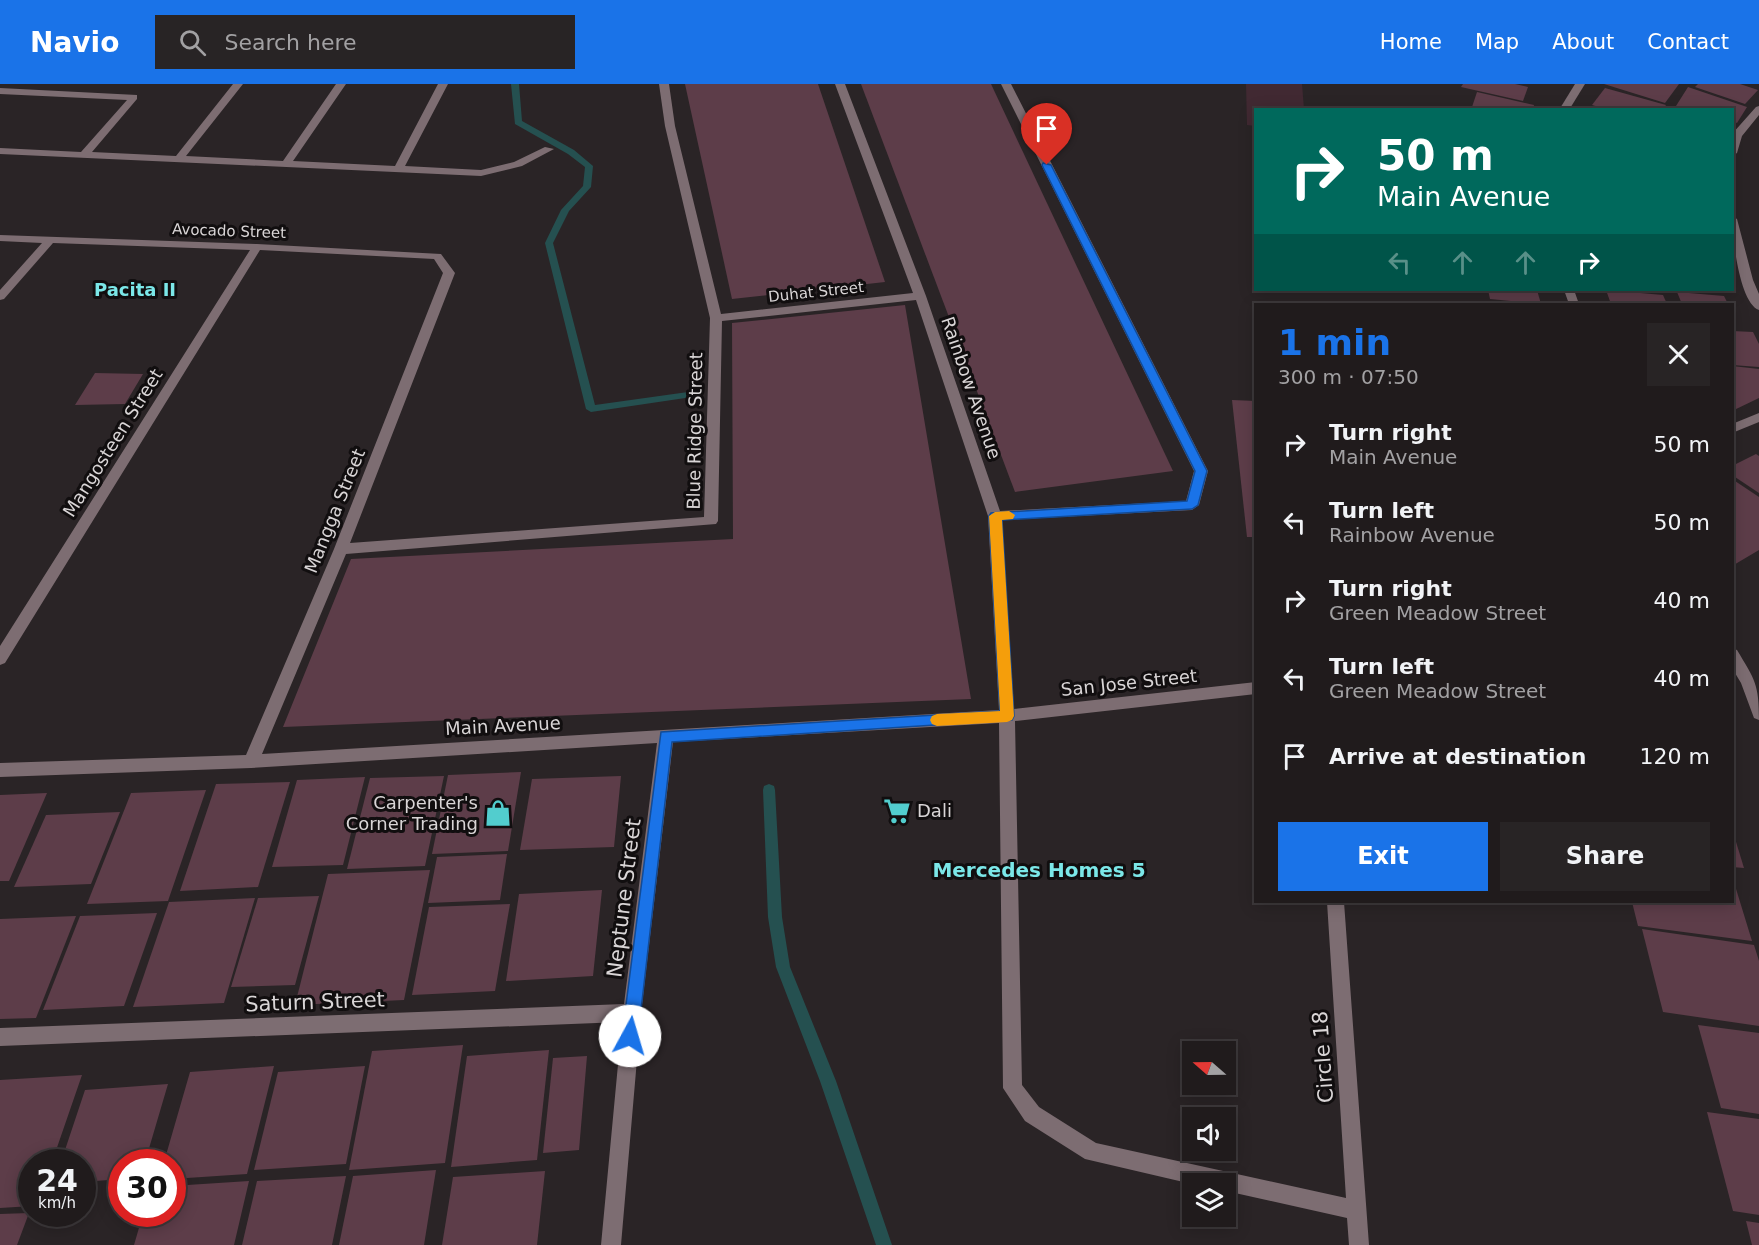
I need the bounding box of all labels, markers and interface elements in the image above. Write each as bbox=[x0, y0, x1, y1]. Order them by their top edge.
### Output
search box bbox=[155, 15, 575, 69]
text: Navio bbox=[30, 26, 119, 59]
icon: search bbox=[176, 26, 209, 59]
text: Search here bbox=[224, 30, 357, 55]
text: Home bbox=[1380, 30, 1442, 54]
text: Map bbox=[1475, 30, 1519, 54]
text: About bbox=[1552, 30, 1614, 54]
text: Contact bbox=[1647, 30, 1729, 54]
pin bbox=[1021, 103, 1072, 165]
icon: arrive bbox=[1030, 112, 1063, 145]
text: 50 m bbox=[1377, 131, 1494, 180]
icon: right bbox=[1278, 132, 1356, 210]
text: Main Avenue bbox=[1377, 181, 1550, 212]
street label: Avocado Street bbox=[172, 220, 286, 242]
icon: left bbox=[1383, 246, 1416, 279]
icon: ahead bbox=[1446, 246, 1479, 279]
icon: ahead bbox=[1509, 246, 1542, 279]
icon: right bbox=[1572, 246, 1605, 279]
street label: Duhat Street bbox=[767, 278, 865, 306]
district label: Pacita II bbox=[94, 279, 176, 300]
street label: Rainbow Avenue bbox=[937, 314, 1006, 462]
text: 1 min bbox=[1278, 322, 1391, 363]
button: close bbox=[1647, 323, 1710, 386]
street label: Blue Ridge Street bbox=[683, 352, 706, 510]
street label: Mangosteen Street bbox=[58, 365, 167, 521]
text: 300 m · 07:50 bbox=[1278, 365, 1419, 389]
text: Turn right bbox=[1329, 420, 1452, 445]
icon: right bbox=[1278, 428, 1311, 461]
text: 50 m bbox=[1654, 432, 1710, 457]
text: Main Avenue bbox=[1329, 445, 1457, 469]
street label: Mangga Street bbox=[300, 446, 369, 576]
text: Turn left bbox=[1329, 498, 1434, 523]
icon: left bbox=[1278, 506, 1311, 539]
text: 50 m bbox=[1654, 510, 1710, 535]
text: Rainbow Avenue bbox=[1329, 523, 1495, 547]
text: Turn right bbox=[1329, 576, 1452, 601]
icon: right bbox=[1278, 584, 1311, 617]
text: 40 m bbox=[1654, 588, 1710, 613]
text: Green Meadow Street bbox=[1329, 601, 1546, 625]
text: Turn left bbox=[1329, 654, 1434, 679]
icon: left bbox=[1278, 662, 1311, 695]
street label: San Jose Street bbox=[1060, 665, 1198, 700]
text: 40 m bbox=[1654, 666, 1710, 691]
text: Green Meadow Street bbox=[1329, 679, 1546, 703]
street label: Main Avenue bbox=[445, 712, 561, 739]
icon: arrive bbox=[1278, 740, 1311, 773]
text: Arrive at destination bbox=[1329, 744, 1586, 769]
text: 120 m bbox=[1640, 744, 1710, 769]
place label: Carpenter's Corner Trading bbox=[346, 792, 478, 834]
supermarket icon: Dali bbox=[882, 796, 912, 826]
shop icon: Carpenter's Corner Trading bbox=[483, 798, 513, 828]
place label: Dali bbox=[917, 800, 952, 821]
street label: Neptune Street bbox=[602, 817, 646, 979]
button: Exit bbox=[1278, 822, 1488, 891]
button: Share bbox=[1500, 822, 1710, 891]
district label: Mercedes Homes 5 bbox=[932, 858, 1146, 882]
street label: Saturn Street bbox=[245, 988, 385, 1016]
position arrow bbox=[598, 1004, 662, 1068]
street label: Circle 18 bbox=[1308, 1010, 1338, 1104]
north arrow bbox=[1182, 1041, 1236, 1095]
map controls bbox=[1182, 1041, 1236, 1227]
button: sound bbox=[1182, 1107, 1236, 1161]
speed limit sign: 30 bbox=[108, 1149, 186, 1227]
text: 24 bbox=[36, 1163, 78, 1198]
button: layers bbox=[1182, 1173, 1236, 1227]
text: km/h bbox=[38, 1194, 76, 1212]

